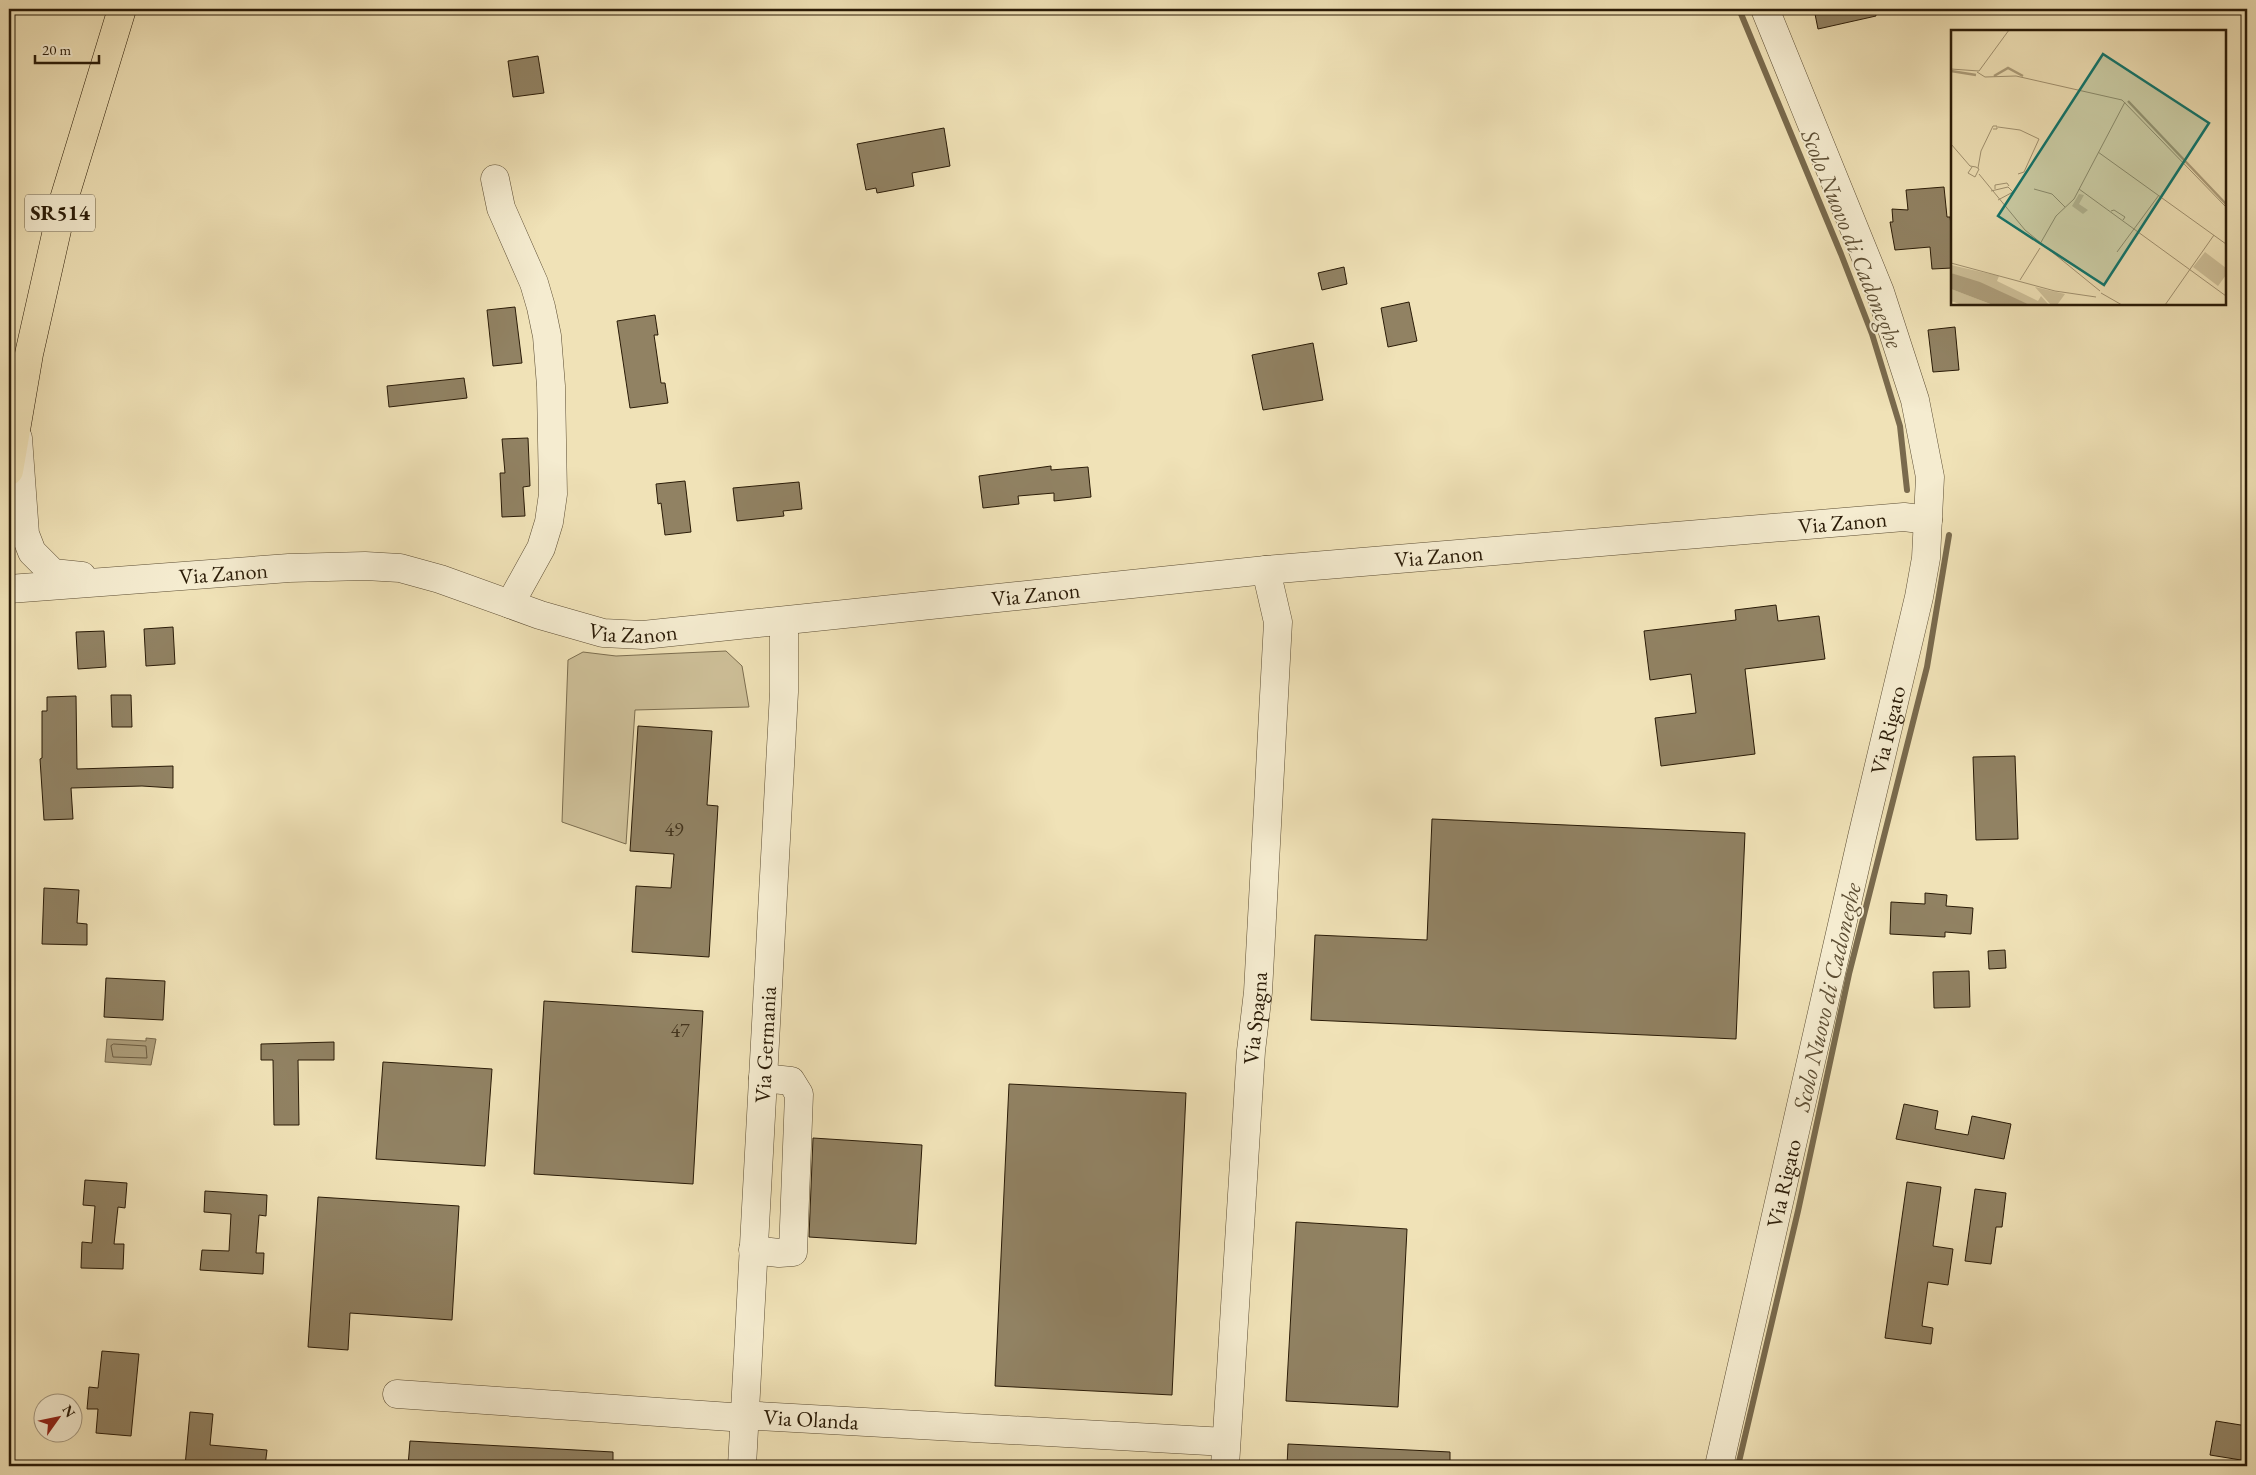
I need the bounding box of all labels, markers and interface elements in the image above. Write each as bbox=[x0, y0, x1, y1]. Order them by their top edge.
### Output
inset map bbox=[1951, 30, 2226, 305]
scale bar bbox=[35, 32, 99, 64]
text: 20 m bbox=[42, 40, 71, 59]
water label: Scolo Nuovo di Cadoneghe bbox=[1794, 124, 1911, 354]
road number: SR514 bbox=[25, 194, 95, 232]
street label: Via Zanon bbox=[1797, 504, 1888, 541]
street label: Via Zanon bbox=[1393, 538, 1485, 574]
street label: Via Zanon bbox=[178, 556, 269, 591]
street label: Via Zanon bbox=[990, 575, 1082, 614]
street label: Via Zanon bbox=[585, 615, 679, 650]
street label: Via Rigato bbox=[1863, 683, 1912, 777]
house number: 49 bbox=[664, 816, 684, 842]
water label: Scolo Nuovo di Cadoneghe bbox=[1785, 879, 1868, 1115]
street label: Via Spagna bbox=[1236, 971, 1274, 1065]
street label: Via Germania bbox=[748, 985, 783, 1104]
house number: 47 bbox=[670, 1017, 690, 1043]
street label: Via Rigato bbox=[1760, 1136, 1808, 1231]
north arrow bbox=[32, 1392, 82, 1442]
text: N bbox=[58, 1401, 80, 1421]
street label: Via Olanda bbox=[763, 1402, 860, 1437]

